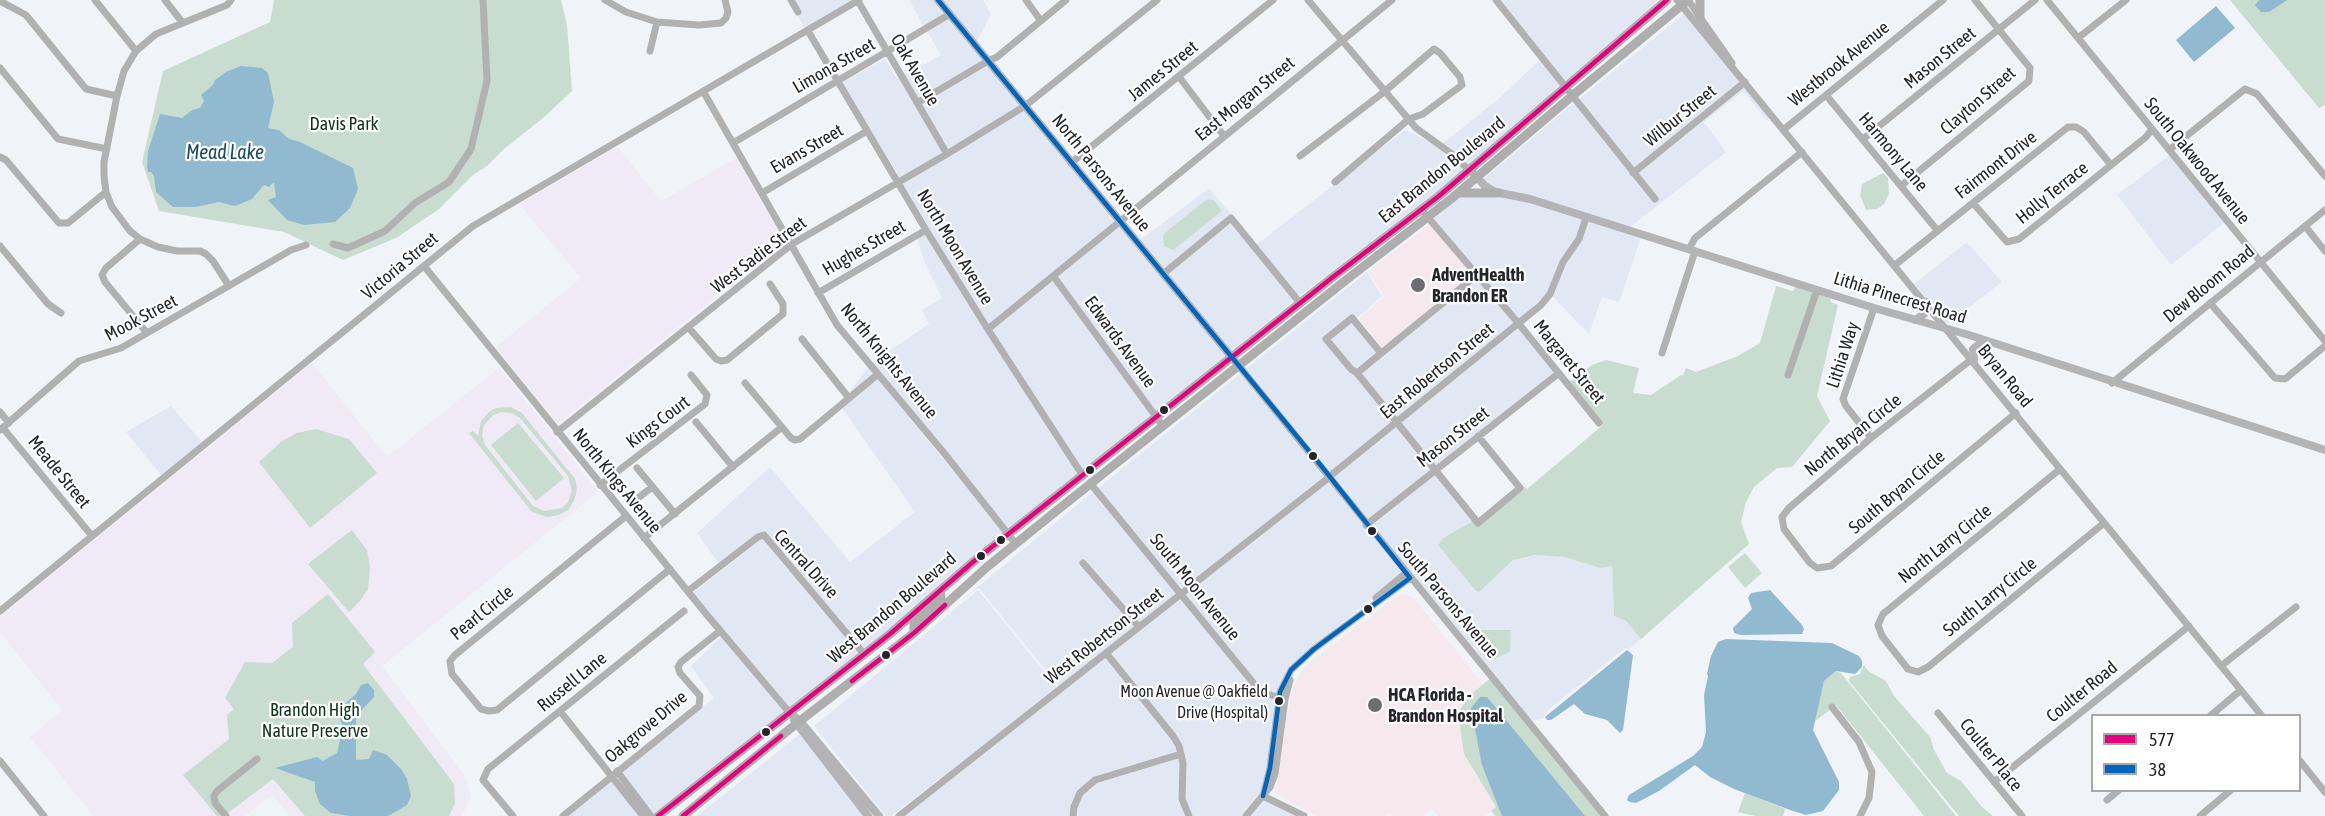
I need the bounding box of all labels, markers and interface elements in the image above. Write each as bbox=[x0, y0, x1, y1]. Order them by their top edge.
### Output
street label: Westbrook Avenue bbox=[1784, 17, 1894, 111]
street label: Mason Street bbox=[1900, 23, 1980, 93]
street label: Oak Avenue bbox=[886, 30, 944, 110]
street label: Limona Street bbox=[789, 34, 879, 98]
street label: James Street bbox=[1124, 36, 1202, 106]
street label: East Morgan Street bbox=[1191, 52, 1299, 146]
street label: Clayton Street bbox=[1936, 62, 2020, 140]
street label: Wilbur Street bbox=[1640, 80, 1720, 152]
street label: South Oakwood Avenue bbox=[2139, 94, 2255, 228]
street label: Harmony Lane bbox=[1854, 108, 1932, 196]
street label: North Parsons Avenue bbox=[1047, 110, 1155, 236]
street label: East Brandon Boulevard bbox=[1374, 112, 1510, 228]
park label: Davis Park bbox=[310, 113, 378, 135]
street label: Evans Street bbox=[767, 120, 847, 178]
street label: Fairmont Drive bbox=[1951, 126, 2041, 204]
water label: Mead Lake bbox=[186, 141, 264, 165]
street label: Holly Terrace bbox=[2012, 157, 2092, 229]
street label: North Moon Avenue bbox=[912, 185, 998, 309]
street label: West Sadie Street bbox=[707, 212, 811, 298]
street label: Hughes Street bbox=[819, 216, 909, 280]
street label: Victoria Street bbox=[357, 228, 443, 304]
street label: Dew Bloom Road bbox=[2159, 241, 2259, 327]
place label: AdventHealth Brandon ER bbox=[1432, 264, 1524, 306]
street label: Lithia Pinecrest Road bbox=[1831, 268, 1969, 328]
marker: AdventHealth Brandon ER bbox=[1409, 276, 1427, 294]
street label: Mook Street bbox=[101, 290, 181, 346]
street label: Edwards Avenue bbox=[1080, 292, 1160, 392]
street label: North Knights Avenue bbox=[836, 299, 942, 423]
street label: Margaret Street bbox=[1529, 316, 1609, 408]
street label: East Robertson Street bbox=[1376, 319, 1498, 423]
street label: Lithia Way bbox=[1822, 319, 1864, 391]
street label: Bryan Road bbox=[1973, 340, 2037, 412]
street label: North Bryan Circle bbox=[1800, 389, 1906, 481]
street label: Kings Court bbox=[622, 391, 694, 453]
street label: Mason Street bbox=[1412, 402, 1494, 472]
unlabelled marker bbox=[1158, 404, 1170, 416]
street label: North Kings Avenue bbox=[568, 424, 666, 538]
street label: Meade Street bbox=[23, 431, 95, 513]
street label: South Bryan Circle bbox=[1845, 446, 1949, 538]
unlabelled marker bbox=[1307, 450, 1319, 462]
unlabelled marker bbox=[1084, 464, 1096, 476]
street label: North Larry Circle bbox=[1894, 500, 1996, 588]
street label: Central Drive bbox=[769, 525, 843, 603]
unlabelled marker bbox=[1366, 525, 1378, 537]
street label: South Moon Avenue bbox=[1145, 529, 1245, 645]
unlabelled marker bbox=[995, 534, 1007, 546]
street label: South Parsons Avenue bbox=[1393, 537, 1503, 663]
street label: West Brandon Boulevard bbox=[823, 548, 961, 668]
unlabelled marker bbox=[975, 550, 987, 562]
street label: South Larry Circle bbox=[1939, 553, 2041, 641]
street label: Pearl Circle bbox=[446, 581, 518, 645]
street label: West Robertson Street bbox=[1040, 583, 1168, 689]
unlabelled marker bbox=[1362, 603, 1374, 615]
street label: Russell Lane bbox=[533, 648, 611, 716]
unlabelled marker bbox=[880, 649, 892, 661]
street label: Coulter Road bbox=[2042, 657, 2122, 727]
place label: Moon Avenue @ Oakfield Drive (Hospital) bbox=[1120, 682, 1268, 720]
place label: HCA Florida - Brandon Hospital bbox=[1388, 684, 1503, 726]
street label: Oakgrove Drive bbox=[600, 686, 692, 768]
marker: Moon Avenue @ Oakfield Drive (Hospital) bbox=[1273, 695, 1285, 707]
marker: HCA Florida - Brandon Hospital bbox=[1366, 696, 1384, 714]
park label: Brandon High Nature Preserve bbox=[262, 699, 368, 742]
street label: Coulter Place bbox=[1955, 714, 2027, 796]
legend bbox=[2091, 714, 2301, 792]
unlabelled marker bbox=[760, 726, 772, 738]
text: 577 bbox=[2149, 729, 2174, 750]
text: 38 bbox=[2149, 759, 2166, 780]

